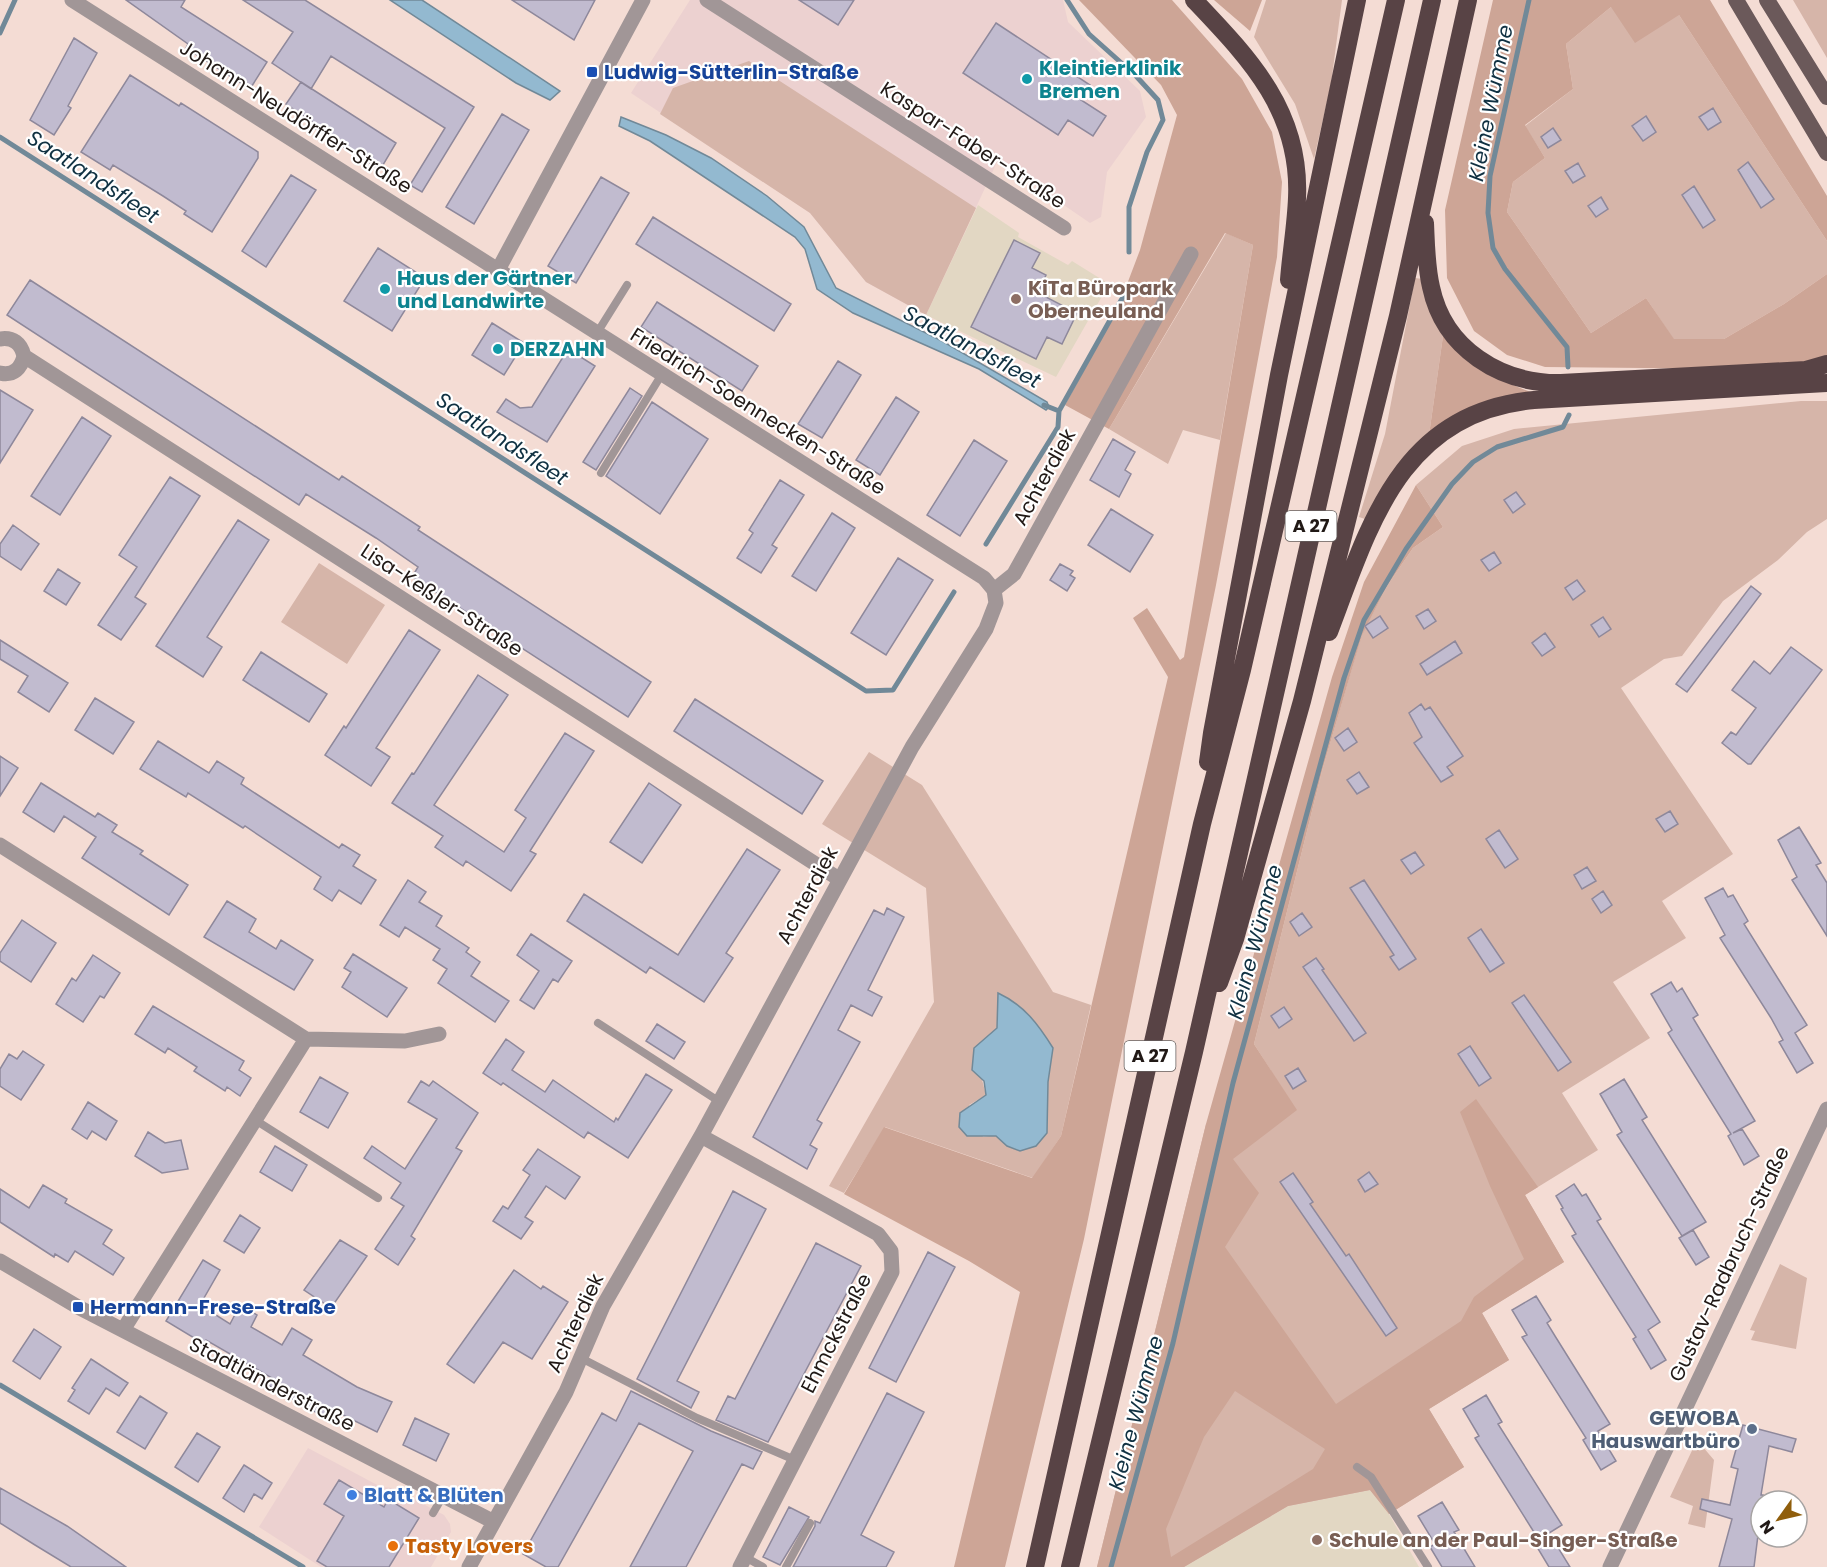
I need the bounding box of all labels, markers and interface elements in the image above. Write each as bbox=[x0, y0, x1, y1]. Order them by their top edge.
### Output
water label: Kleine Wümme bbox=[1461, 22, 1520, 184]
street label: Johann-Neudörffer-Straße bbox=[174, 34, 418, 200]
place label: Kleintierklinik Bremen bbox=[1039, 54, 1182, 105]
place label: Ludwig-Sütterlin-Straße bbox=[604, 58, 859, 86]
marker: Ludwig-Sütterlin-Straße bbox=[585, 65, 599, 79]
marker: Kleintierklinik Bremen bbox=[1020, 72, 1034, 86]
street label: Kaspar-Faber-Straße bbox=[875, 75, 1071, 215]
water label: Saatlandsfleet bbox=[22, 123, 165, 230]
place label: Haus der Gärtner und Landwirte bbox=[397, 264, 573, 315]
place label: KiTa Büropark Oberneuland bbox=[1028, 274, 1174, 325]
marker: Haus der Gärtner und Landwirte bbox=[378, 282, 392, 296]
marker: KiTa Büropark Oberneuland bbox=[1009, 292, 1023, 306]
water label: Saatlandsfleet bbox=[898, 298, 1046, 395]
street label: Friedrich-Soennecken-Straße bbox=[625, 321, 891, 501]
place label: DERZAHN bbox=[510, 335, 605, 363]
marker: DERZAHN bbox=[491, 342, 505, 356]
water label: Saatlandsfleet bbox=[431, 385, 574, 492]
street label: Achterdiek bbox=[1006, 423, 1082, 530]
road number: A 27 bbox=[1286, 511, 1336, 541]
street label: Lisa-Keßler-Straße bbox=[355, 537, 529, 663]
street label: Achterdiek bbox=[770, 841, 845, 949]
water label: Kleine Wümme bbox=[1220, 861, 1289, 1022]
road number: A 27 bbox=[1124, 1041, 1176, 1071]
street label: Gustav-Radbruch-Straße bbox=[1662, 1142, 1796, 1386]
street label: Achterdiek bbox=[540, 1268, 611, 1377]
street label: Ehmckstraße bbox=[794, 1268, 878, 1398]
place label: Hermann-Frese-Straße bbox=[90, 1293, 336, 1321]
marker: Hermann-Frese-Straße bbox=[71, 1300, 85, 1314]
street label: Stadtländerstraße bbox=[184, 1330, 360, 1438]
water label: Kleine Wümme bbox=[1101, 1332, 1170, 1493]
place label: GEWOBA Hauswartbüro bbox=[1591, 1404, 1740, 1455]
marker: GEWOBA Hauswartbüro bbox=[1745, 1422, 1759, 1436]
place label: Blatt & Blüten bbox=[364, 1481, 504, 1509]
marker: Blatt & Blüten bbox=[345, 1488, 359, 1502]
north arrow bbox=[1749, 1489, 1809, 1549]
text: N bbox=[1754, 1516, 1780, 1539]
place label: Schule an der Paul-Singer-Straße bbox=[1329, 1526, 1678, 1554]
place label: Tasty Lovers bbox=[405, 1532, 533, 1560]
marker: Schule an der Paul-Singer-Straße bbox=[1310, 1533, 1324, 1547]
marker: Tasty Lovers bbox=[386, 1539, 400, 1553]

